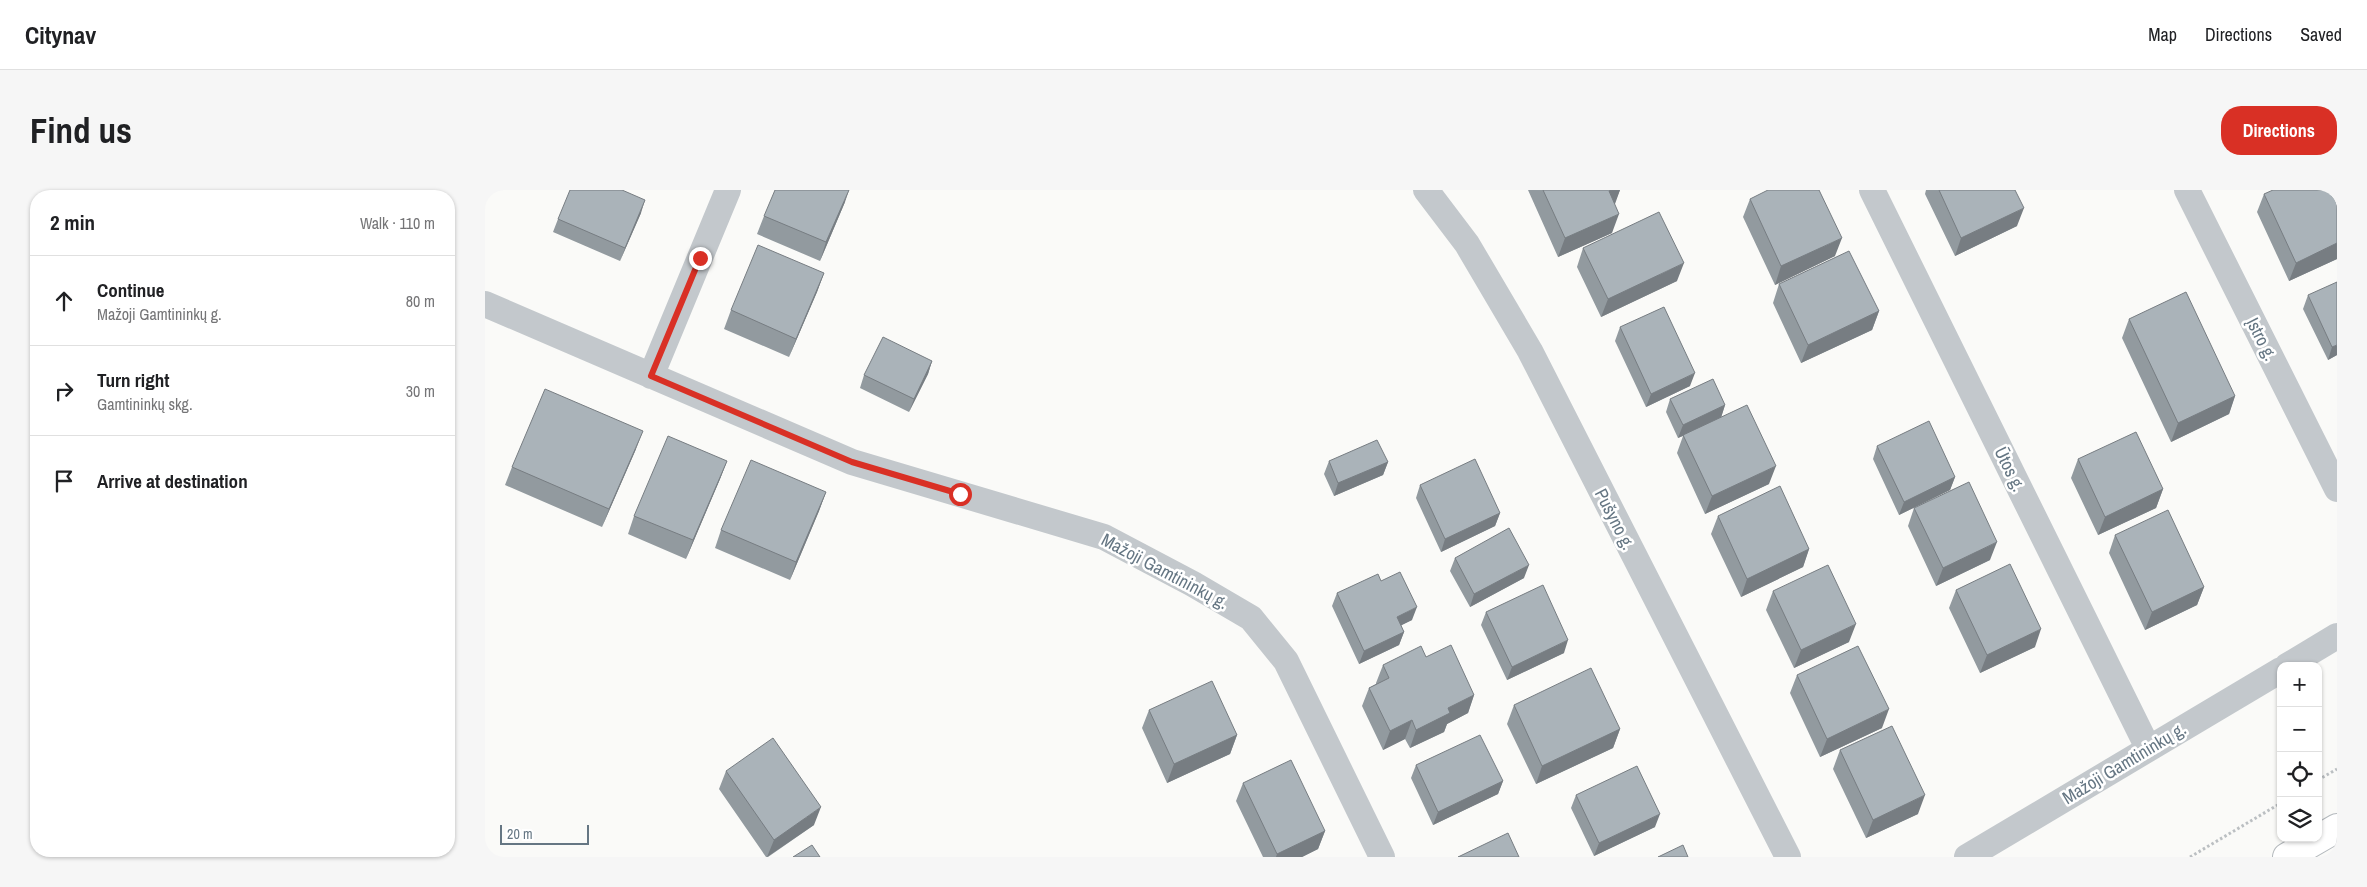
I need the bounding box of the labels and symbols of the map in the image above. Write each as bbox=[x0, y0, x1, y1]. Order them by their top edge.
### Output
route end bbox=[689, 247, 712, 270]
street label: Įstro g. bbox=[2241, 313, 2283, 365]
street label: Ūtos g. bbox=[1989, 443, 2031, 495]
route start bbox=[949, 483, 972, 506]
street label: Pušyno g. bbox=[1589, 484, 1641, 554]
street label: Mažoji Gamtininkų g. bbox=[1097, 527, 1233, 615]
street label: Mažoji Gamtininkų g. bbox=[2057, 716, 2191, 810]
scale bar bbox=[500, 822, 589, 845]

